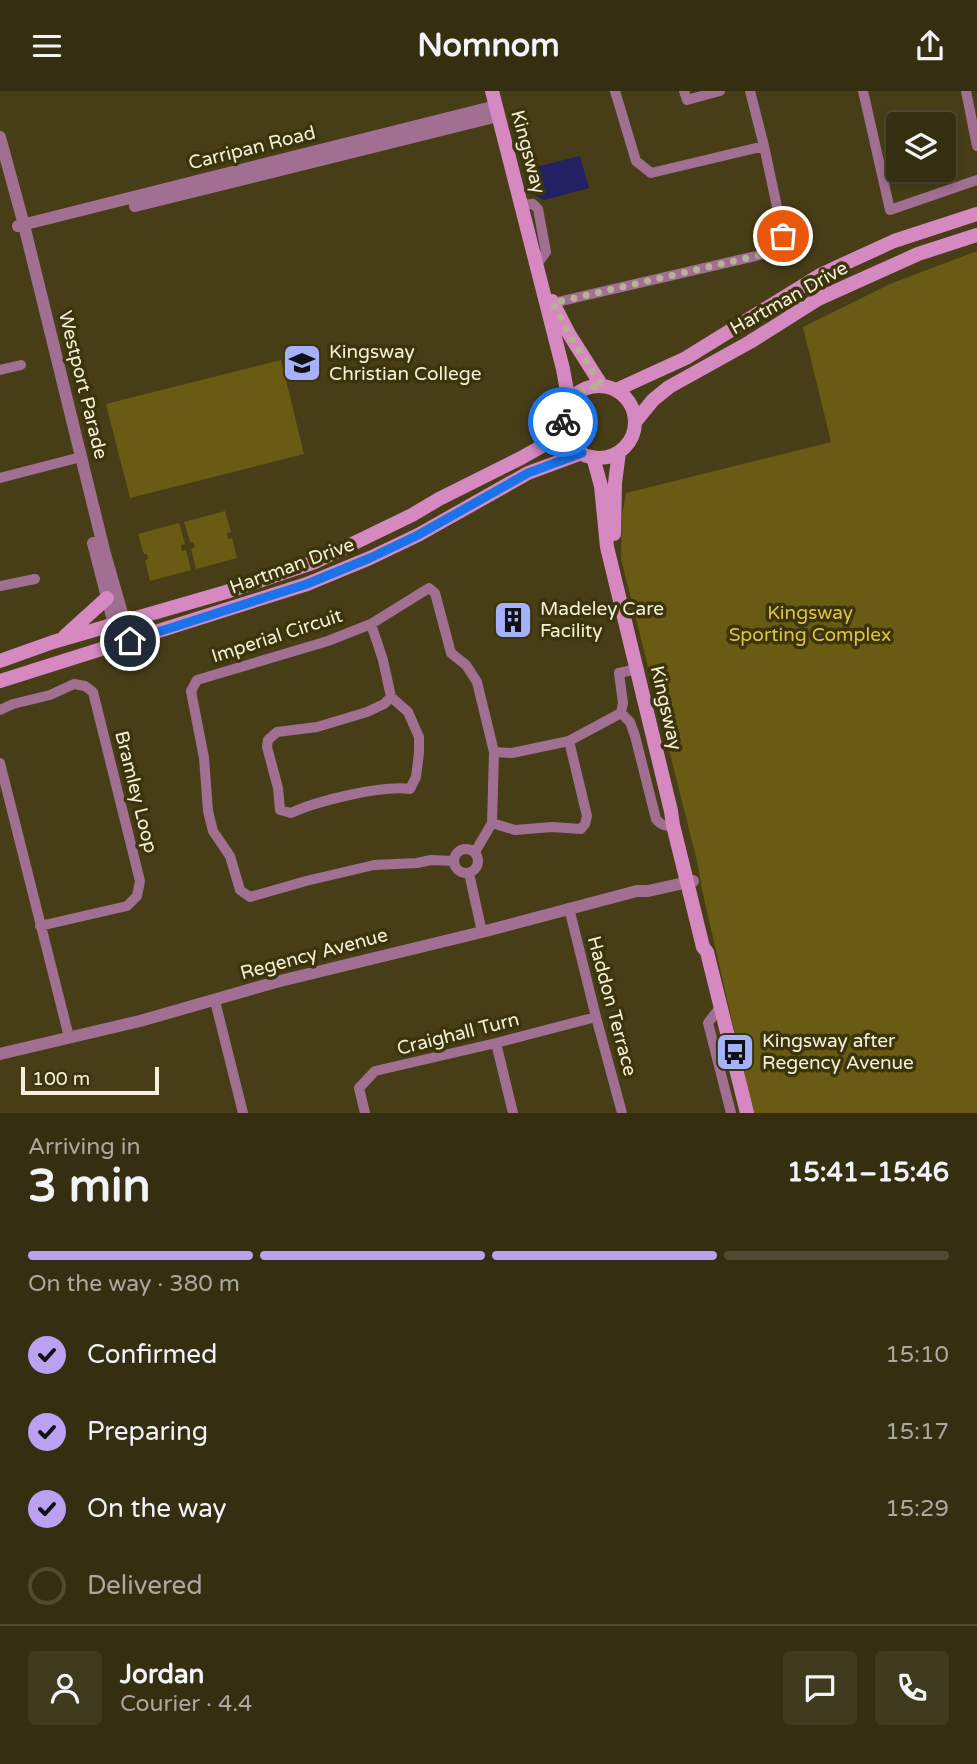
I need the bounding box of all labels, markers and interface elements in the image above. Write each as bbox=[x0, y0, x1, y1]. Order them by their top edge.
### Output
icon: menu bbox=[28, 27, 66, 65]
text: Nomnom bbox=[417, 27, 560, 65]
icon: share bbox=[911, 27, 949, 65]
street label: Kingsway bbox=[506, 108, 550, 196]
map controls bbox=[886, 112, 956, 182]
button: layers bbox=[886, 112, 956, 182]
street label: Carripan Road bbox=[186, 122, 318, 174]
pin bbox=[753, 206, 813, 266]
icon: bag bbox=[764, 217, 802, 255]
street label: Hartman Drive bbox=[726, 257, 852, 339]
street label: Westport Parade bbox=[54, 309, 112, 461]
place label: Kingsway Christian College bbox=[329, 341, 481, 385]
school or university icon: Kingsway Christian College bbox=[281, 342, 323, 384]
courier bbox=[528, 387, 598, 457]
icon: bike bbox=[544, 403, 582, 441]
street label: Hartman Drive bbox=[227, 533, 357, 599]
place label: Madeley Care Facility bbox=[540, 598, 664, 642]
building icon: Madeley Care Facility bbox=[492, 599, 534, 641]
park label: Kingsway Sporting Complex bbox=[729, 602, 891, 646]
street label: Imperial Circuit bbox=[209, 604, 345, 668]
pin bbox=[100, 611, 160, 671]
icon: home bbox=[111, 622, 149, 660]
street label: Kingsway bbox=[646, 664, 686, 752]
street label: Bramley Loop bbox=[110, 729, 162, 855]
street label: Regency Avenue bbox=[238, 924, 390, 984]
street label: Haddon Terrace bbox=[583, 934, 641, 1078]
street label: Craighall Turn bbox=[395, 1008, 521, 1060]
place label: Kingsway after Regency Avenue bbox=[762, 1030, 914, 1074]
bus stop icon: Kingsway after Regency Avenue bbox=[714, 1031, 756, 1073]
scale bar bbox=[21, 1064, 159, 1096]
text: 100 m bbox=[32, 1068, 90, 1090]
text: Arriving in bbox=[28, 1133, 141, 1161]
text: 15:41–15:46 bbox=[787, 1157, 949, 1188]
text: 3 min bbox=[28, 1159, 151, 1214]
text: On the way · 380 m bbox=[28, 1270, 240, 1298]
icon: check bbox=[28, 1336, 66, 1374]
text: Confirmed bbox=[87, 1339, 217, 1370]
text: 15:10 bbox=[885, 1341, 949, 1369]
icon: check bbox=[28, 1413, 66, 1451]
text: Preparing bbox=[87, 1416, 208, 1447]
text: 15:17 bbox=[885, 1418, 949, 1446]
icon: check bbox=[28, 1490, 66, 1528]
text: On the way bbox=[87, 1493, 227, 1524]
text: 15:29 bbox=[885, 1495, 949, 1523]
text: Delivered bbox=[87, 1570, 203, 1601]
button: person bbox=[28, 1651, 102, 1725]
button: chat bbox=[783, 1651, 857, 1725]
button: phone bbox=[875, 1651, 949, 1725]
text: Jordan bbox=[120, 1659, 204, 1690]
text: Courier · 4.4 bbox=[120, 1690, 252, 1718]

